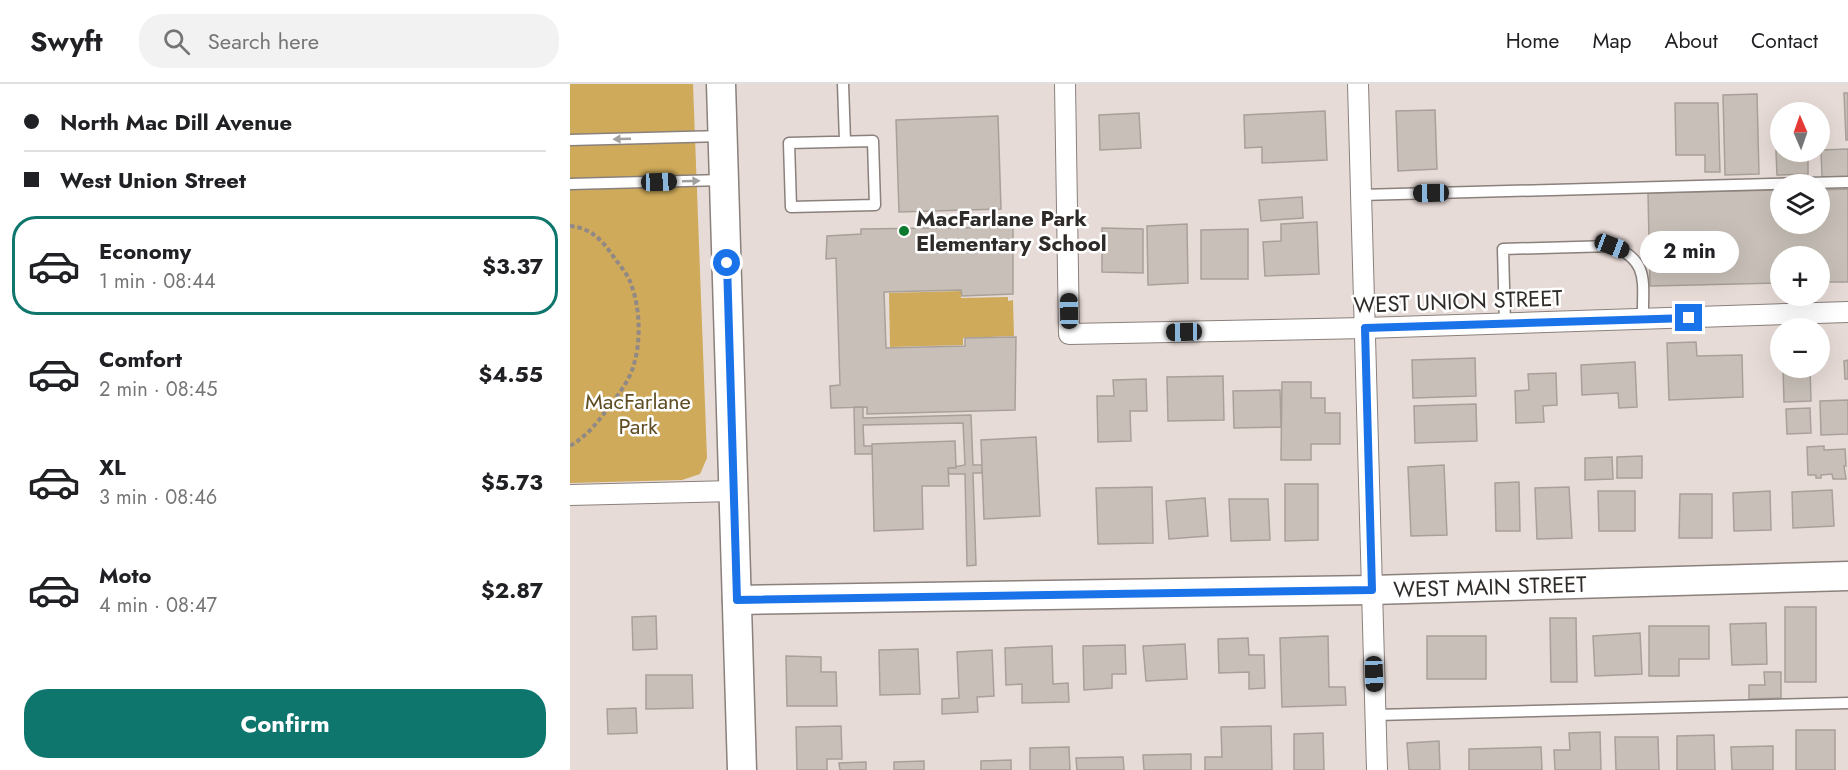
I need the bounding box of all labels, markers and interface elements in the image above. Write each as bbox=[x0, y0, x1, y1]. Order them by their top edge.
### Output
search box bbox=[139, 14, 559, 68]
text: Swyft bbox=[30, 21, 103, 62]
icon: search bbox=[160, 25, 193, 58]
text: Search here bbox=[208, 25, 319, 57]
text: Home bbox=[1506, 26, 1559, 56]
text: Map bbox=[1592, 26, 1632, 56]
text: About bbox=[1665, 26, 1718, 56]
text: Contact bbox=[1751, 26, 1818, 56]
north arrow bbox=[1770, 102, 1830, 162]
map controls bbox=[1770, 102, 1830, 378]
text: North Mac Dill Avenue bbox=[60, 106, 292, 138]
one-way arrow bbox=[613, 134, 632, 144]
text: West Union Street bbox=[60, 164, 246, 196]
car bbox=[641, 172, 677, 192]
button: layers bbox=[1770, 174, 1830, 234]
one-way arrow bbox=[682, 177, 701, 186]
car bbox=[1413, 184, 1449, 202]
place label: MacFarlane Park Elementary School bbox=[916, 202, 1107, 259]
marker: MacFarlane Park Elementary School bbox=[897, 224, 911, 238]
car bbox=[1592, 231, 1632, 261]
callout: 2 min bbox=[1640, 231, 1738, 273]
text: Economy bbox=[99, 235, 191, 267]
text: 2 min bbox=[1663, 237, 1716, 266]
icon: car bbox=[27, 239, 81, 293]
button: + bbox=[1770, 246, 1830, 306]
route start bbox=[713, 249, 740, 276]
text: $3.37 bbox=[482, 250, 543, 282]
text: 1 min · 08:44 bbox=[99, 267, 216, 296]
street label: WEST UNION STREET bbox=[1353, 281, 1564, 321]
car bbox=[1060, 293, 1078, 329]
route end bbox=[1675, 304, 1702, 331]
button: − bbox=[1770, 318, 1830, 378]
car bbox=[1166, 323, 1202, 341]
text: Comfort bbox=[99, 343, 182, 375]
icon: car bbox=[27, 347, 81, 401]
text: $4.55 bbox=[478, 358, 543, 390]
text: 2 min · 08:45 bbox=[99, 375, 218, 404]
park label: MacFarlane Park bbox=[585, 385, 691, 442]
text: XL bbox=[99, 451, 126, 483]
icon: car bbox=[27, 455, 81, 509]
text: $5.73 bbox=[481, 466, 543, 498]
text: 3 min · 08:46 bbox=[99, 483, 217, 512]
text: Moto bbox=[99, 559, 152, 591]
icon: car bbox=[27, 563, 81, 617]
street label: WEST MAIN STREET bbox=[1393, 568, 1588, 605]
text: $2.87 bbox=[481, 574, 543, 606]
text: 4 min · 08:47 bbox=[99, 591, 217, 620]
car bbox=[1364, 656, 1384, 692]
button: Confirm bbox=[24, 689, 546, 758]

